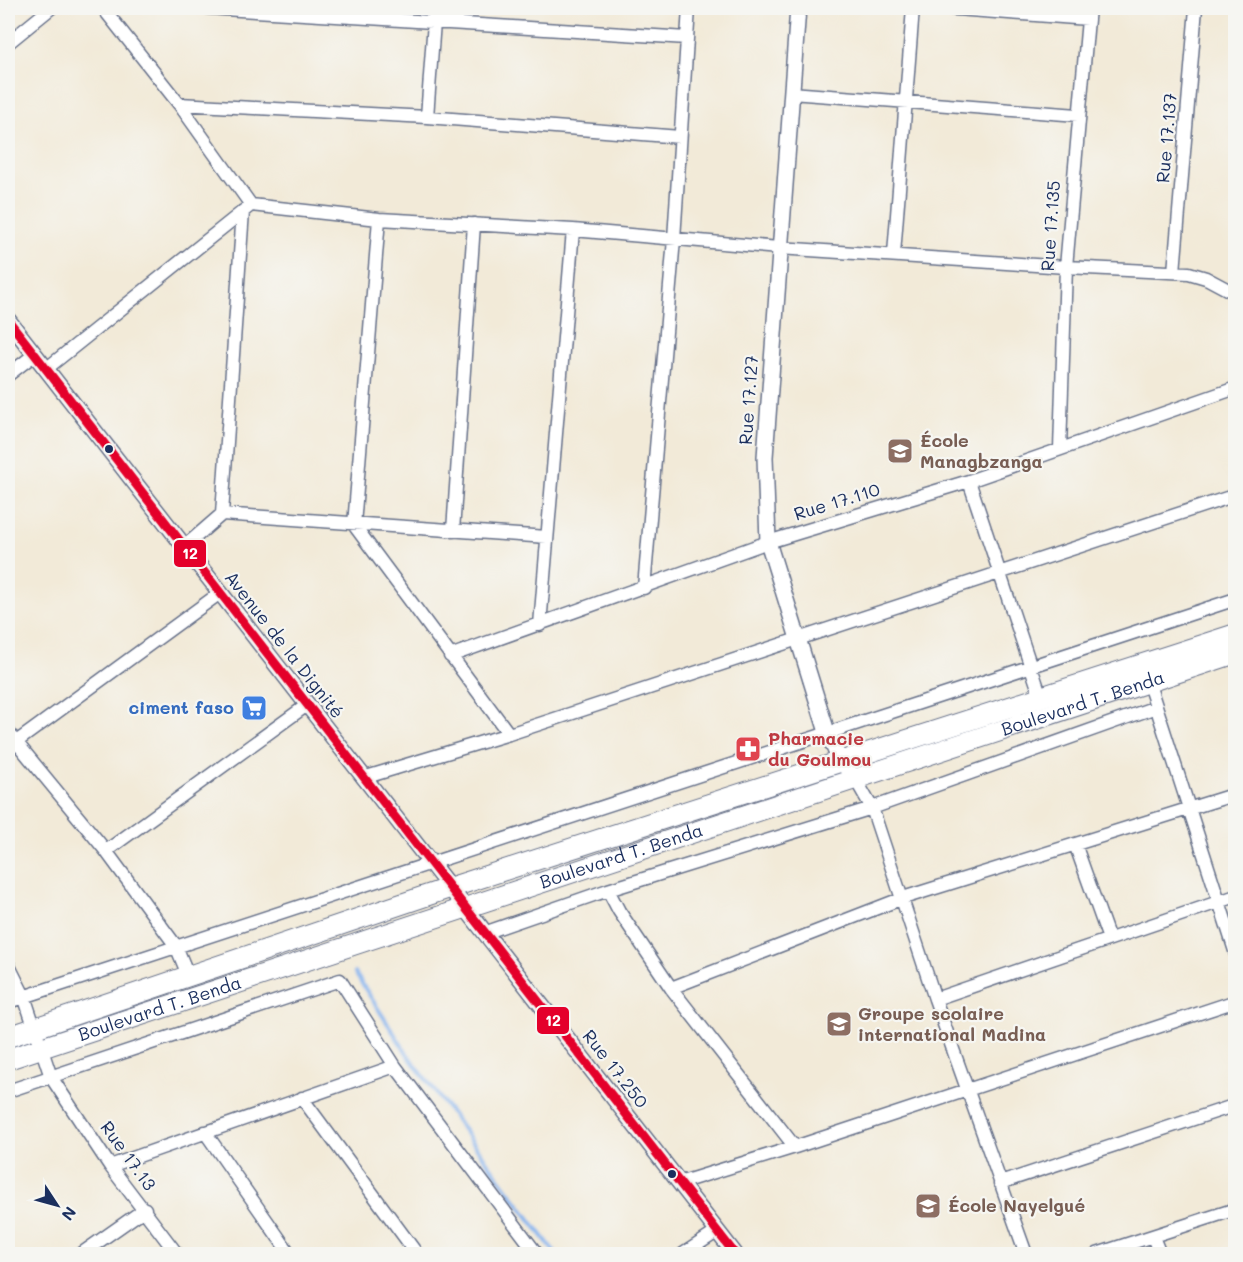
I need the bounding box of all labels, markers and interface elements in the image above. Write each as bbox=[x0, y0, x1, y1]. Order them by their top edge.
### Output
street label: Rue 17.137 bbox=[1150, 92, 1182, 184]
street label: Rue 17.135 bbox=[1035, 180, 1065, 272]
street label: Rue 17.127 bbox=[733, 354, 763, 446]
place label: École Managbzanga bbox=[920, 428, 1043, 473]
school or university icon: École Managbzanga bbox=[885, 436, 915, 466]
unlabelled marker bbox=[103, 443, 115, 455]
street label: Rue 17.110 bbox=[791, 477, 883, 526]
line badge: 12 bbox=[173, 539, 207, 568]
text: 12 bbox=[182, 542, 198, 563]
street label: Avenue de la Dignité bbox=[220, 566, 350, 723]
street label: Boulevard T. Benda bbox=[998, 665, 1167, 741]
supermarket icon: ciment faso bbox=[239, 693, 269, 723]
place label: ciment faso bbox=[129, 695, 234, 719]
place label: Pharmacie du Goulmou bbox=[768, 726, 872, 771]
pharmacy icon: Pharmacie du Goulmou bbox=[733, 734, 763, 764]
street label: Boulevard T. Benda bbox=[536, 817, 706, 893]
street label: Boulevard T. Benda bbox=[75, 970, 244, 1046]
place label: Groupe scolaire international Madina bbox=[858, 1001, 1046, 1046]
line badge: 12 bbox=[536, 1006, 570, 1035]
text: 12 bbox=[545, 1009, 561, 1030]
school or university icon: Groupe scolaire international Madina bbox=[824, 1009, 854, 1039]
street label: Rue 17.250 bbox=[578, 1024, 654, 1113]
street label: Rue 17.13 bbox=[96, 1116, 162, 1195]
unlabelled marker bbox=[666, 1168, 678, 1180]
north arrow bbox=[27, 1175, 87, 1235]
school or university icon: École Nayelgué bbox=[913, 1191, 943, 1221]
place label: École Nayelgué bbox=[948, 1193, 1085, 1217]
text: N bbox=[57, 1203, 82, 1225]

